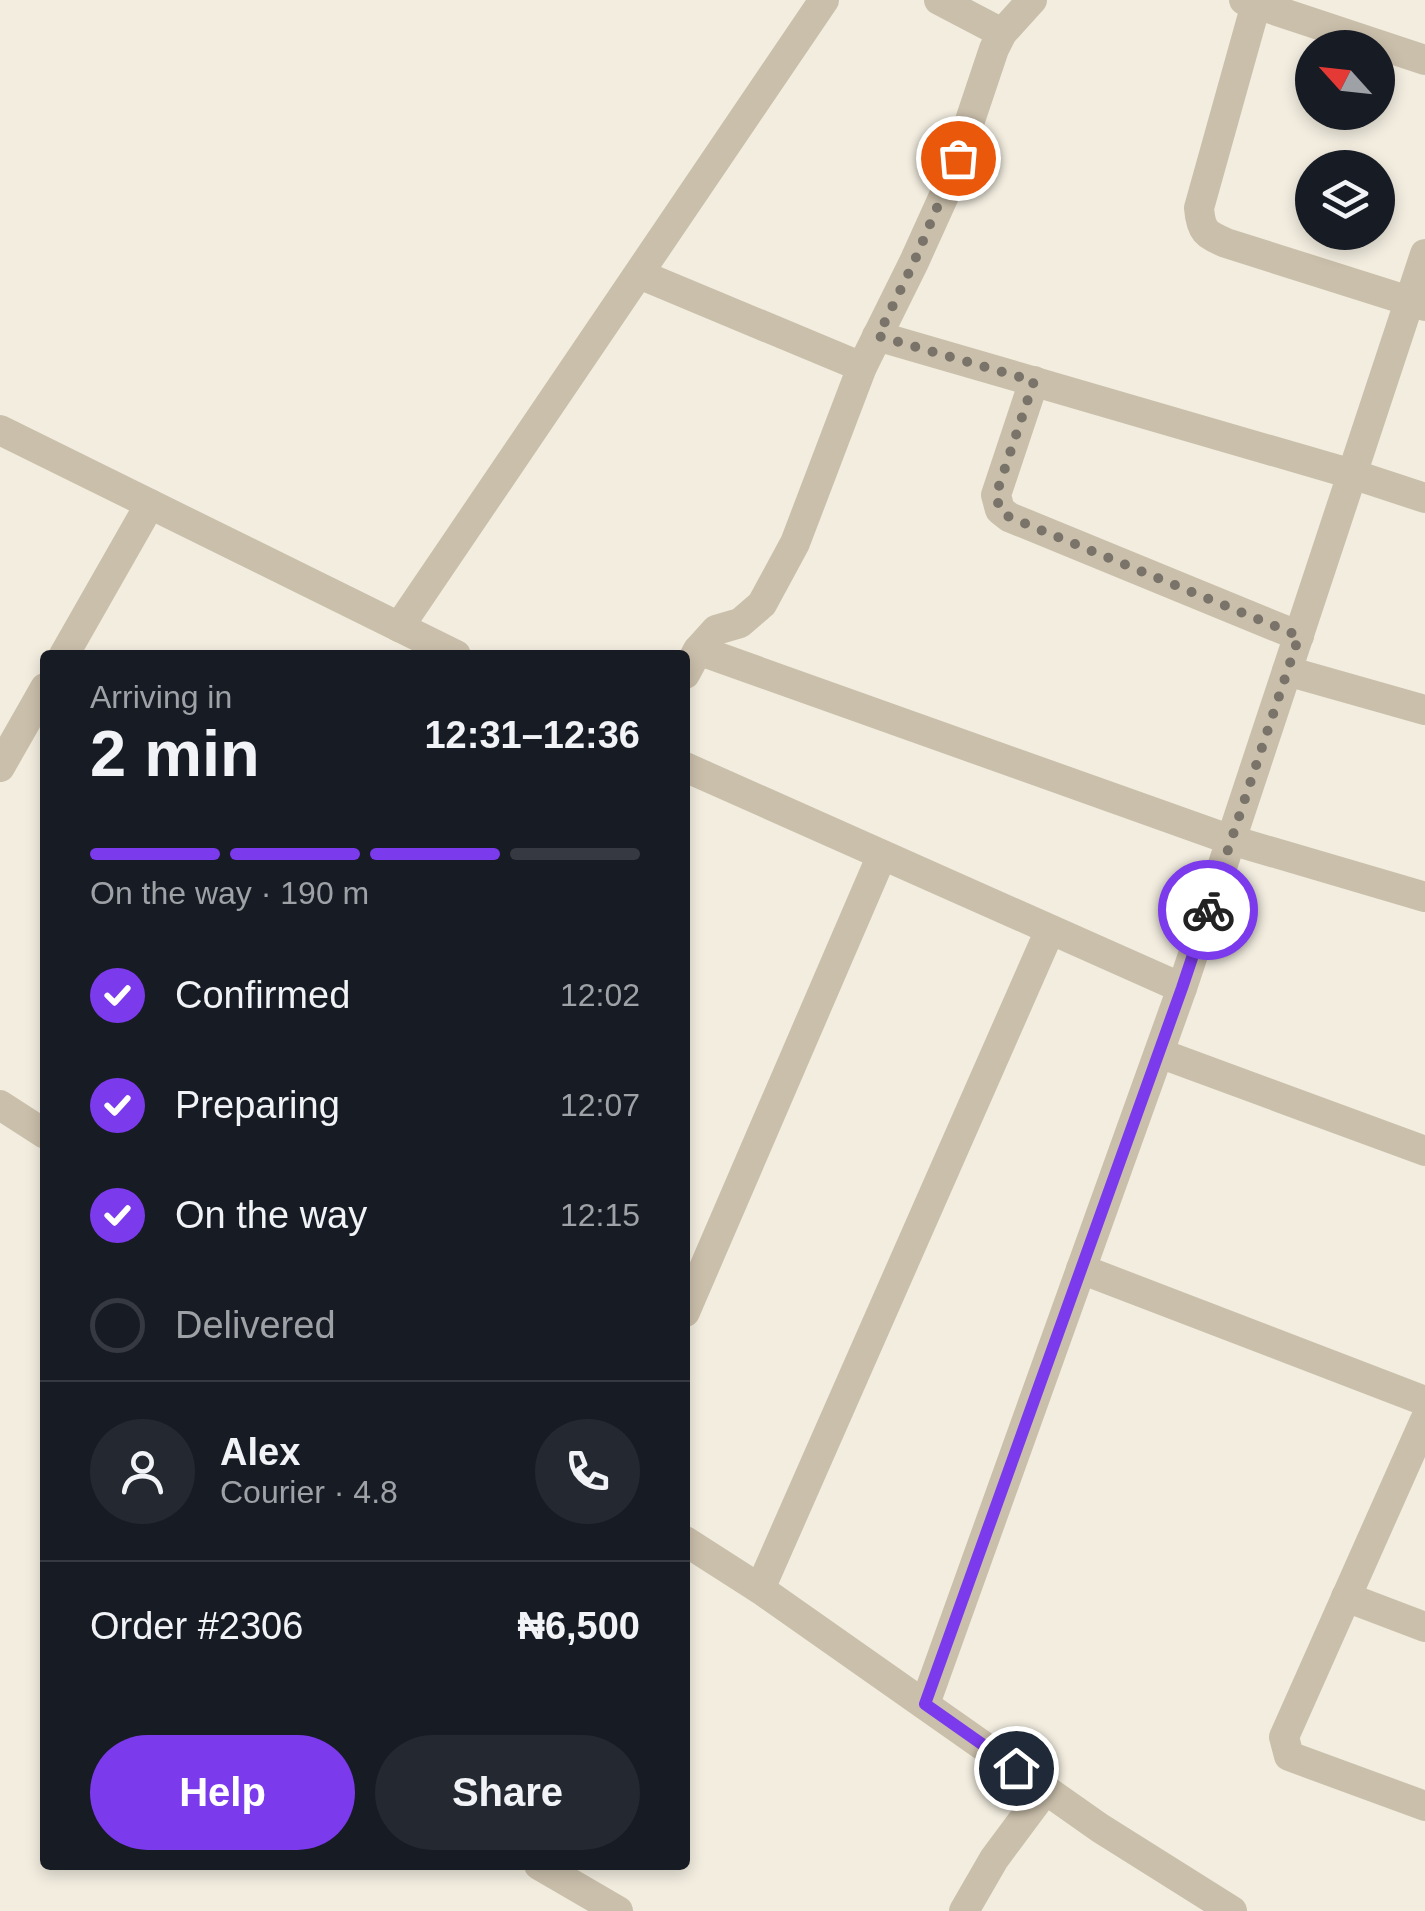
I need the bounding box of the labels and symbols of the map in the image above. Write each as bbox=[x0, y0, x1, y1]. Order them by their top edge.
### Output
north arrow bbox=[1295, 30, 1395, 130]
pin bbox=[916, 116, 1001, 201]
courier bbox=[1158, 860, 1258, 960]
pin bbox=[974, 1726, 1059, 1811]

